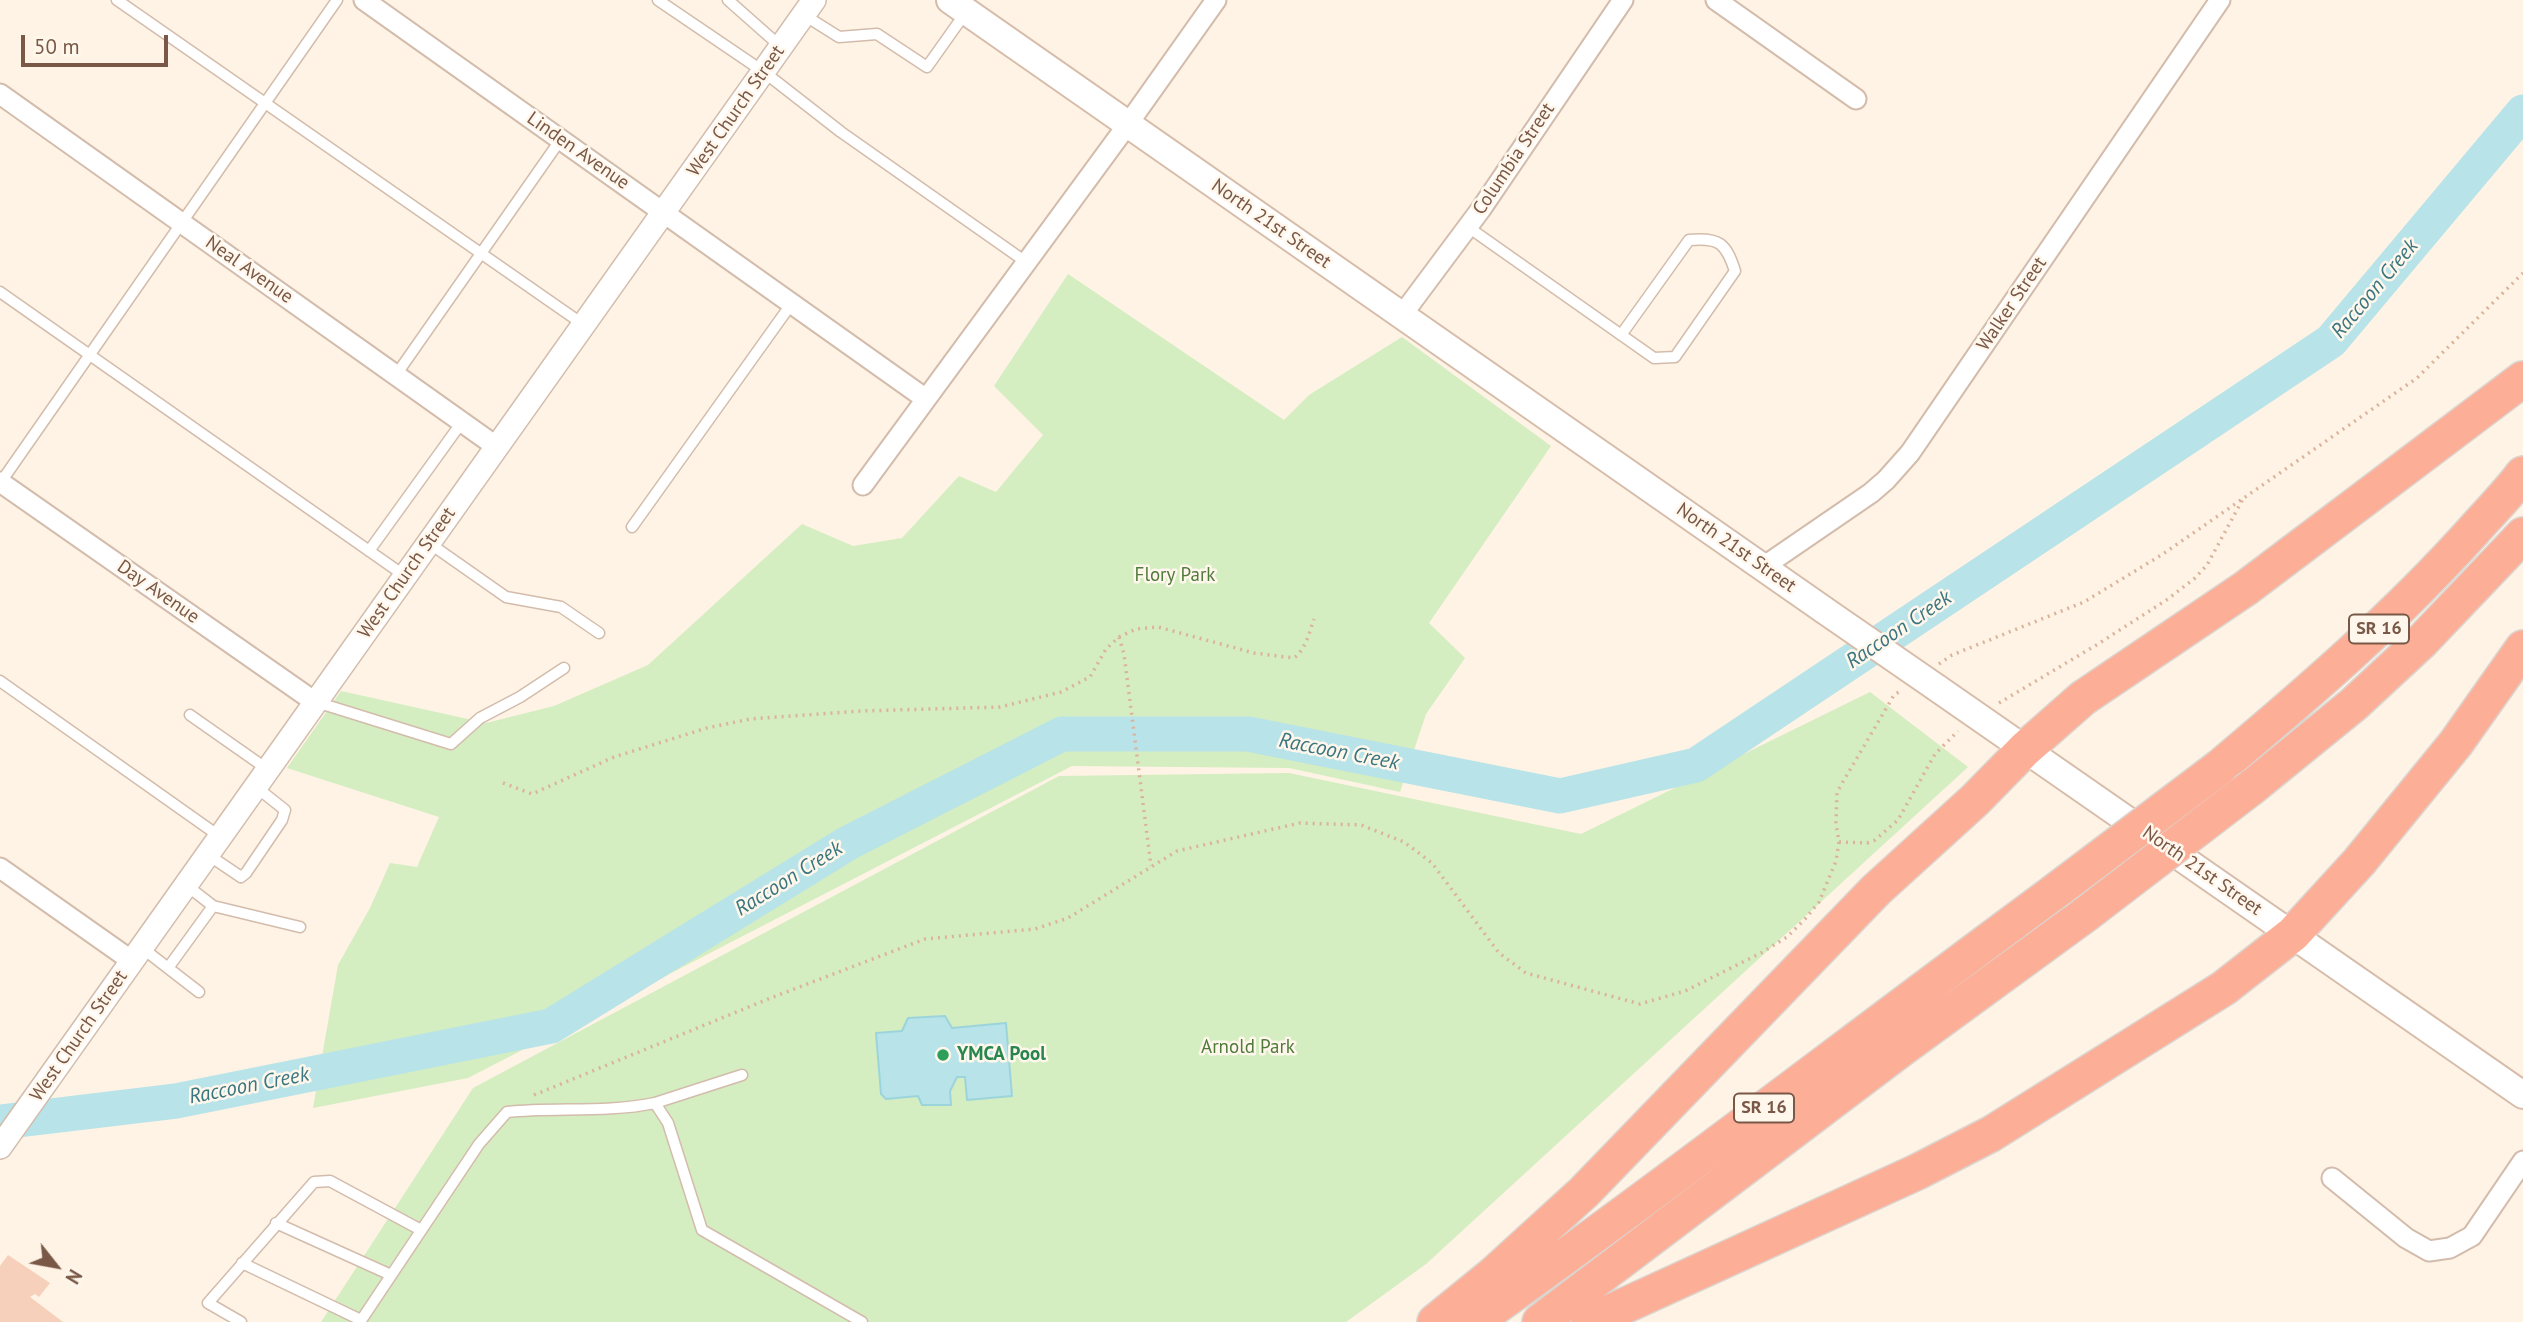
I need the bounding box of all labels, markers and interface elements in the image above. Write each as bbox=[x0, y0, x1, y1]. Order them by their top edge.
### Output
scale bar bbox=[24, 21, 172, 65]
text: 50 m bbox=[34, 33, 80, 60]
street label: West Church Street bbox=[682, 41, 790, 181]
street label: Columbia Street bbox=[1468, 99, 1560, 219]
street label: Linden Avenue bbox=[522, 107, 634, 195]
street label: North 21st Street bbox=[1207, 174, 1335, 274]
street label: Neal Avenue bbox=[201, 231, 297, 309]
water label: Raccoon Creek bbox=[2326, 234, 2424, 344]
street label: Walker Street bbox=[1972, 253, 2052, 355]
street label: North 21st Street bbox=[1672, 498, 1800, 598]
street label: West Church Street bbox=[353, 503, 461, 643]
street label: Day Avenue bbox=[113, 555, 203, 629]
park label: Flory Park bbox=[1135, 565, 1215, 587]
water label: Raccoon Creek bbox=[1842, 586, 1956, 674]
road number: SR 16 bbox=[2349, 614, 2409, 644]
water label: Raccoon Creek bbox=[1277, 728, 1401, 776]
street label: North 21st Street bbox=[2138, 821, 2266, 921]
water label: Raccoon Creek bbox=[731, 836, 847, 922]
street label: West Church Street bbox=[25, 966, 133, 1106]
park label: Arnold Park bbox=[1201, 1037, 1295, 1059]
place label: YMCA Pool bbox=[957, 1044, 1046, 1066]
marker: YMCA Pool bbox=[935, 1047, 951, 1063]
water label: Raccoon Creek bbox=[187, 1062, 311, 1110]
road number: SR 16 bbox=[1734, 1093, 1794, 1122]
north arrow bbox=[21, 1231, 91, 1301]
text: N bbox=[61, 1265, 88, 1288]

